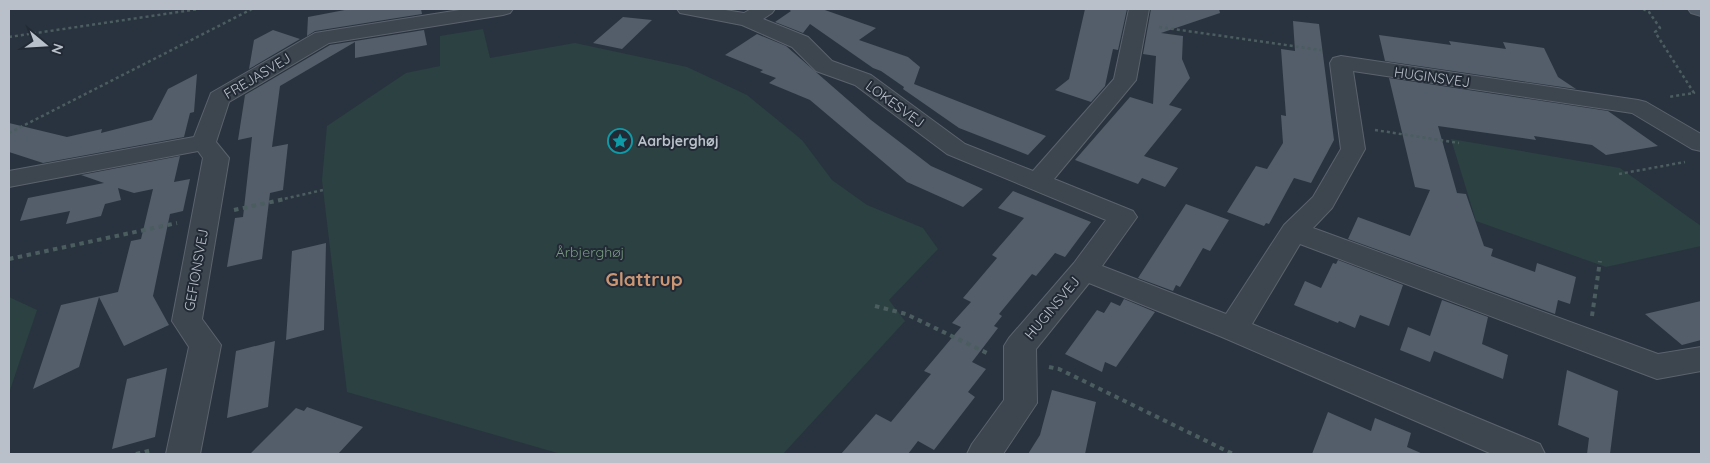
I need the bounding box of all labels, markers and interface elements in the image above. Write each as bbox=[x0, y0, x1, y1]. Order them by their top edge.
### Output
north arrow bbox=[20, 20, 70, 70]
text: N bbox=[47, 41, 68, 57]
street label: FREJASVEJ bbox=[220, 49, 294, 103]
street label: HUGINSVEJ bbox=[1393, 63, 1471, 91]
street label: LOKESVEJ bbox=[862, 77, 928, 131]
place icon: Aarbjerghøj bbox=[607, 128, 633, 154]
place label: Aarbjerghøj bbox=[638, 132, 719, 150]
street label: GEFIONSVEJ bbox=[180, 228, 212, 312]
park label: Årbjerghøj bbox=[556, 243, 624, 261]
district label: Glattrup bbox=[605, 267, 683, 291]
street label: HUGINSVEJ bbox=[1021, 273, 1083, 343]

